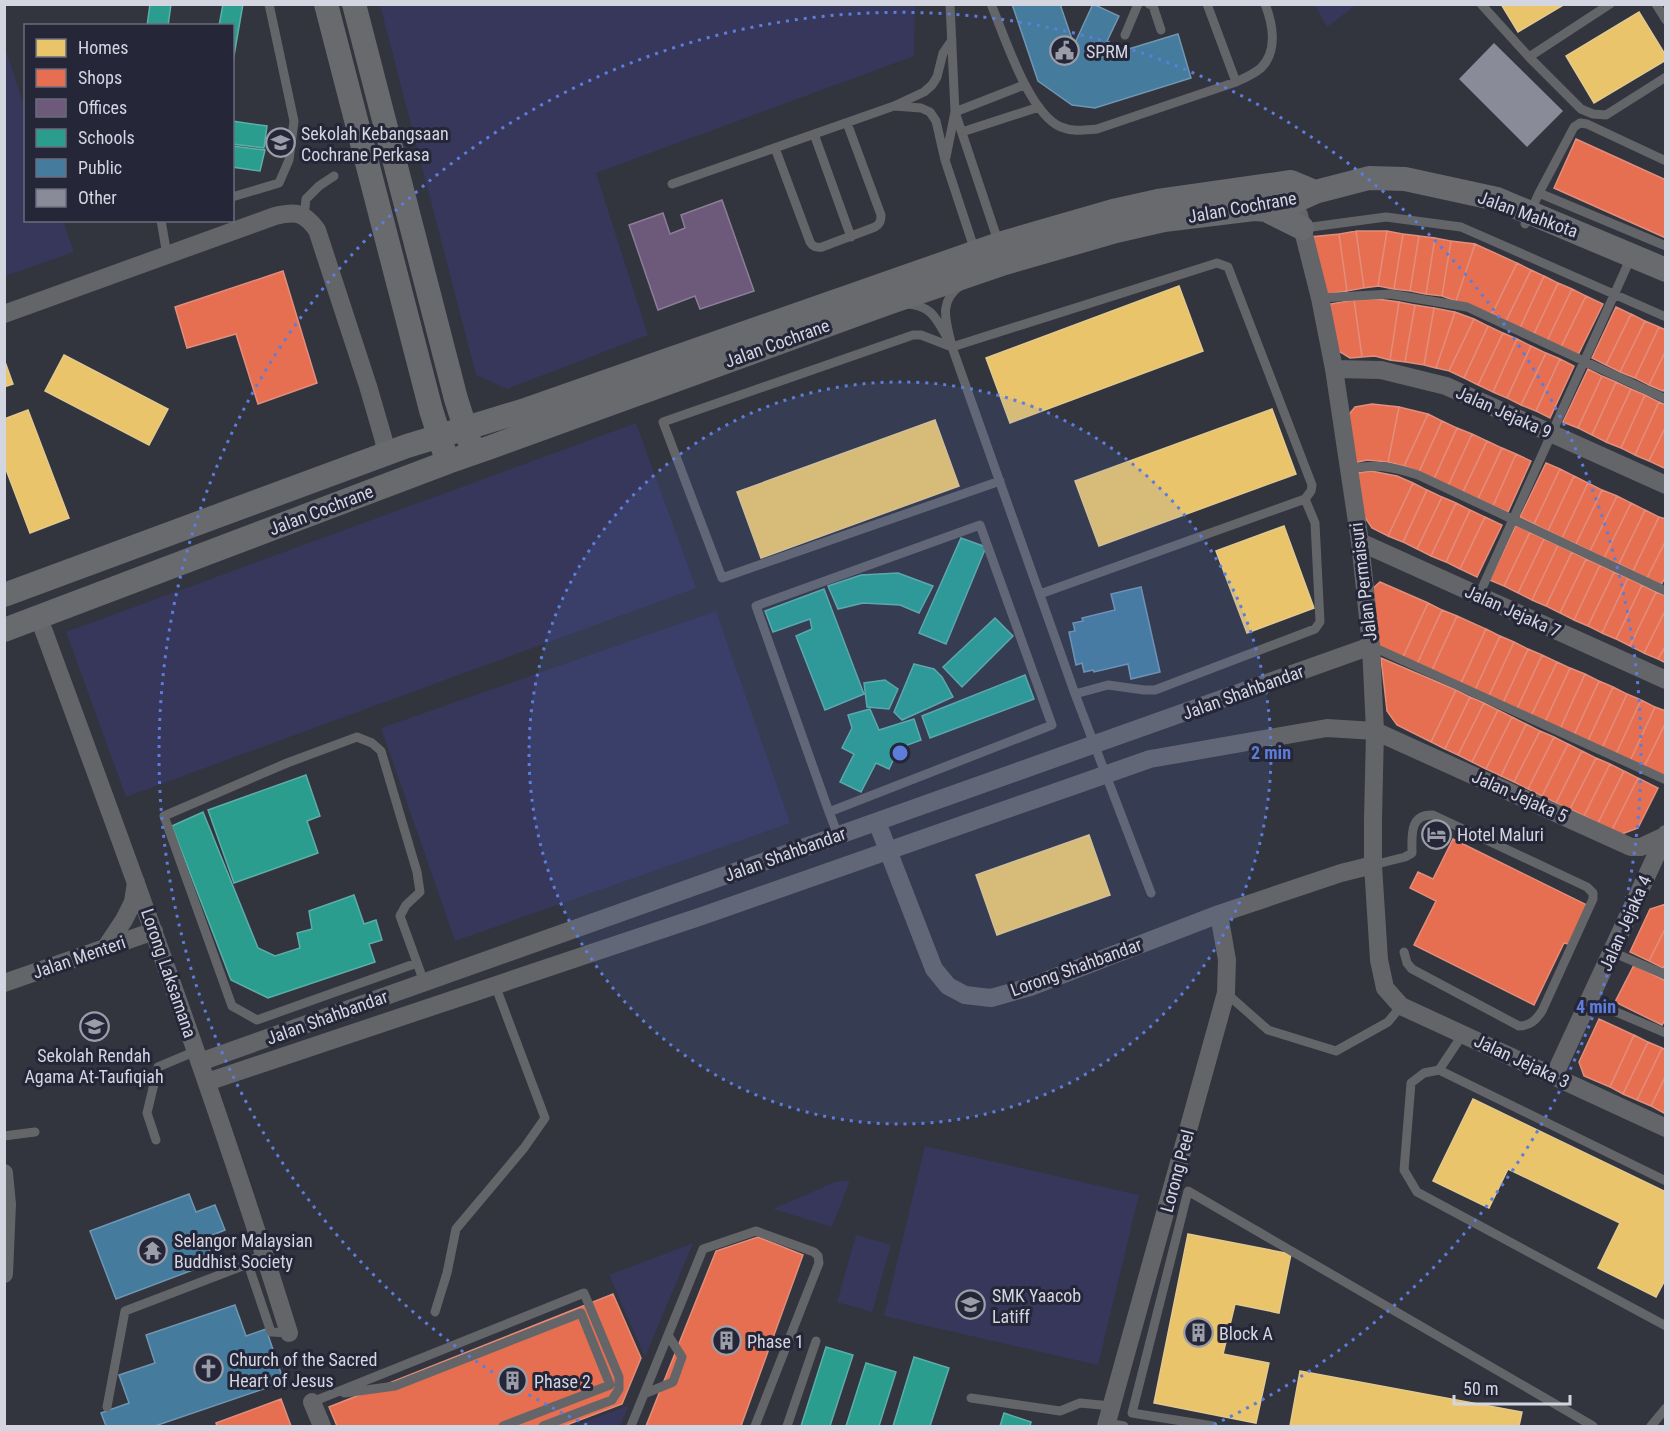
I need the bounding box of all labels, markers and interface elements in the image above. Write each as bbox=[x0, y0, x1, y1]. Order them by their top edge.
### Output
legend bbox=[24, 24, 234, 222]
public building icon: SPRM bbox=[1049, 35, 1081, 67]
text: Homes bbox=[78, 37, 128, 58]
place label: SPRM bbox=[1086, 41, 1128, 62]
text: Shops bbox=[78, 67, 122, 88]
text: Offices bbox=[78, 97, 127, 118]
place label: Sekolah Kebangsaan Cochrane Perkasa bbox=[301, 123, 449, 165]
text: Schools bbox=[78, 127, 135, 148]
school or university icon: Sekolah Kebangsaan Cochrane Perkasa bbox=[264, 127, 296, 159]
text: Public bbox=[78, 157, 122, 178]
street label: Jalan Mahkota bbox=[1475, 186, 1581, 242]
text: Other bbox=[78, 187, 117, 208]
street label: Jalan Cochrane bbox=[1186, 187, 1298, 227]
street label: Jalan Cochrane bbox=[722, 314, 832, 372]
street label: Jalan Jejaka 9 bbox=[1453, 382, 1555, 442]
street label: Jalan Cochrane bbox=[266, 480, 376, 540]
street label: Jalan Permaisuri bbox=[1345, 521, 1381, 643]
street label: Jalan Jejaka 7 bbox=[1462, 581, 1564, 641]
street label: Jalan Shahbandar bbox=[1179, 660, 1307, 724]
text: 2 min bbox=[1251, 742, 1291, 763]
centre of rings bbox=[890, 743, 910, 763]
street label: Jalan Jejaka 5 bbox=[1469, 766, 1571, 826]
hotel icon: Hotel Maluri bbox=[1420, 818, 1452, 850]
street label: Jalan Shahbandar bbox=[721, 822, 849, 886]
place label: Hotel Maluri bbox=[1457, 824, 1544, 845]
street label: Jalan Jejaka 4 bbox=[1595, 872, 1655, 974]
street label: Lorong Laksamana bbox=[137, 906, 201, 1040]
street label: Jalan Menteri bbox=[30, 931, 128, 983]
street label: Lorong Shahbandar bbox=[1007, 933, 1145, 1001]
street label: Jalan Shahbandar bbox=[263, 985, 391, 1049]
text: 4 min bbox=[1576, 996, 1616, 1017]
school or university icon: Sekolah Rendah Agama At-Taufiqiah bbox=[78, 1010, 110, 1042]
street label: Jalan Jejaka 3 bbox=[1471, 1030, 1573, 1092]
place label: Sekolah Rendah Agama At-Taufiqiah bbox=[24, 1045, 164, 1087]
street label: Lorong Peel bbox=[1156, 1127, 1198, 1215]
place label: Selangor Malaysian Buddhist Society bbox=[174, 1230, 313, 1272]
temple icon: Selangor Malaysian Buddhist Society bbox=[137, 1234, 169, 1266]
place label: SMK Yaacob Latiff bbox=[992, 1285, 1081, 1327]
school or university icon: SMK Yaacob Latiff bbox=[955, 1289, 987, 1321]
building icon: Block A bbox=[1182, 1317, 1214, 1349]
place label: Block A bbox=[1219, 1323, 1274, 1344]
building icon: Phase 1 bbox=[710, 1325, 742, 1357]
place label: Phase 1 bbox=[747, 1331, 804, 1352]
place label: Church of the Sacred Heart of Jesus bbox=[229, 1349, 377, 1391]
church icon: Church of the Sacred Heart of Jesus bbox=[192, 1353, 224, 1385]
building icon: Phase 2 bbox=[497, 1365, 529, 1397]
scale bar bbox=[1454, 1368, 1570, 1406]
place label: Phase 2 bbox=[534, 1371, 591, 1392]
text: 50 m bbox=[1463, 1378, 1498, 1399]

